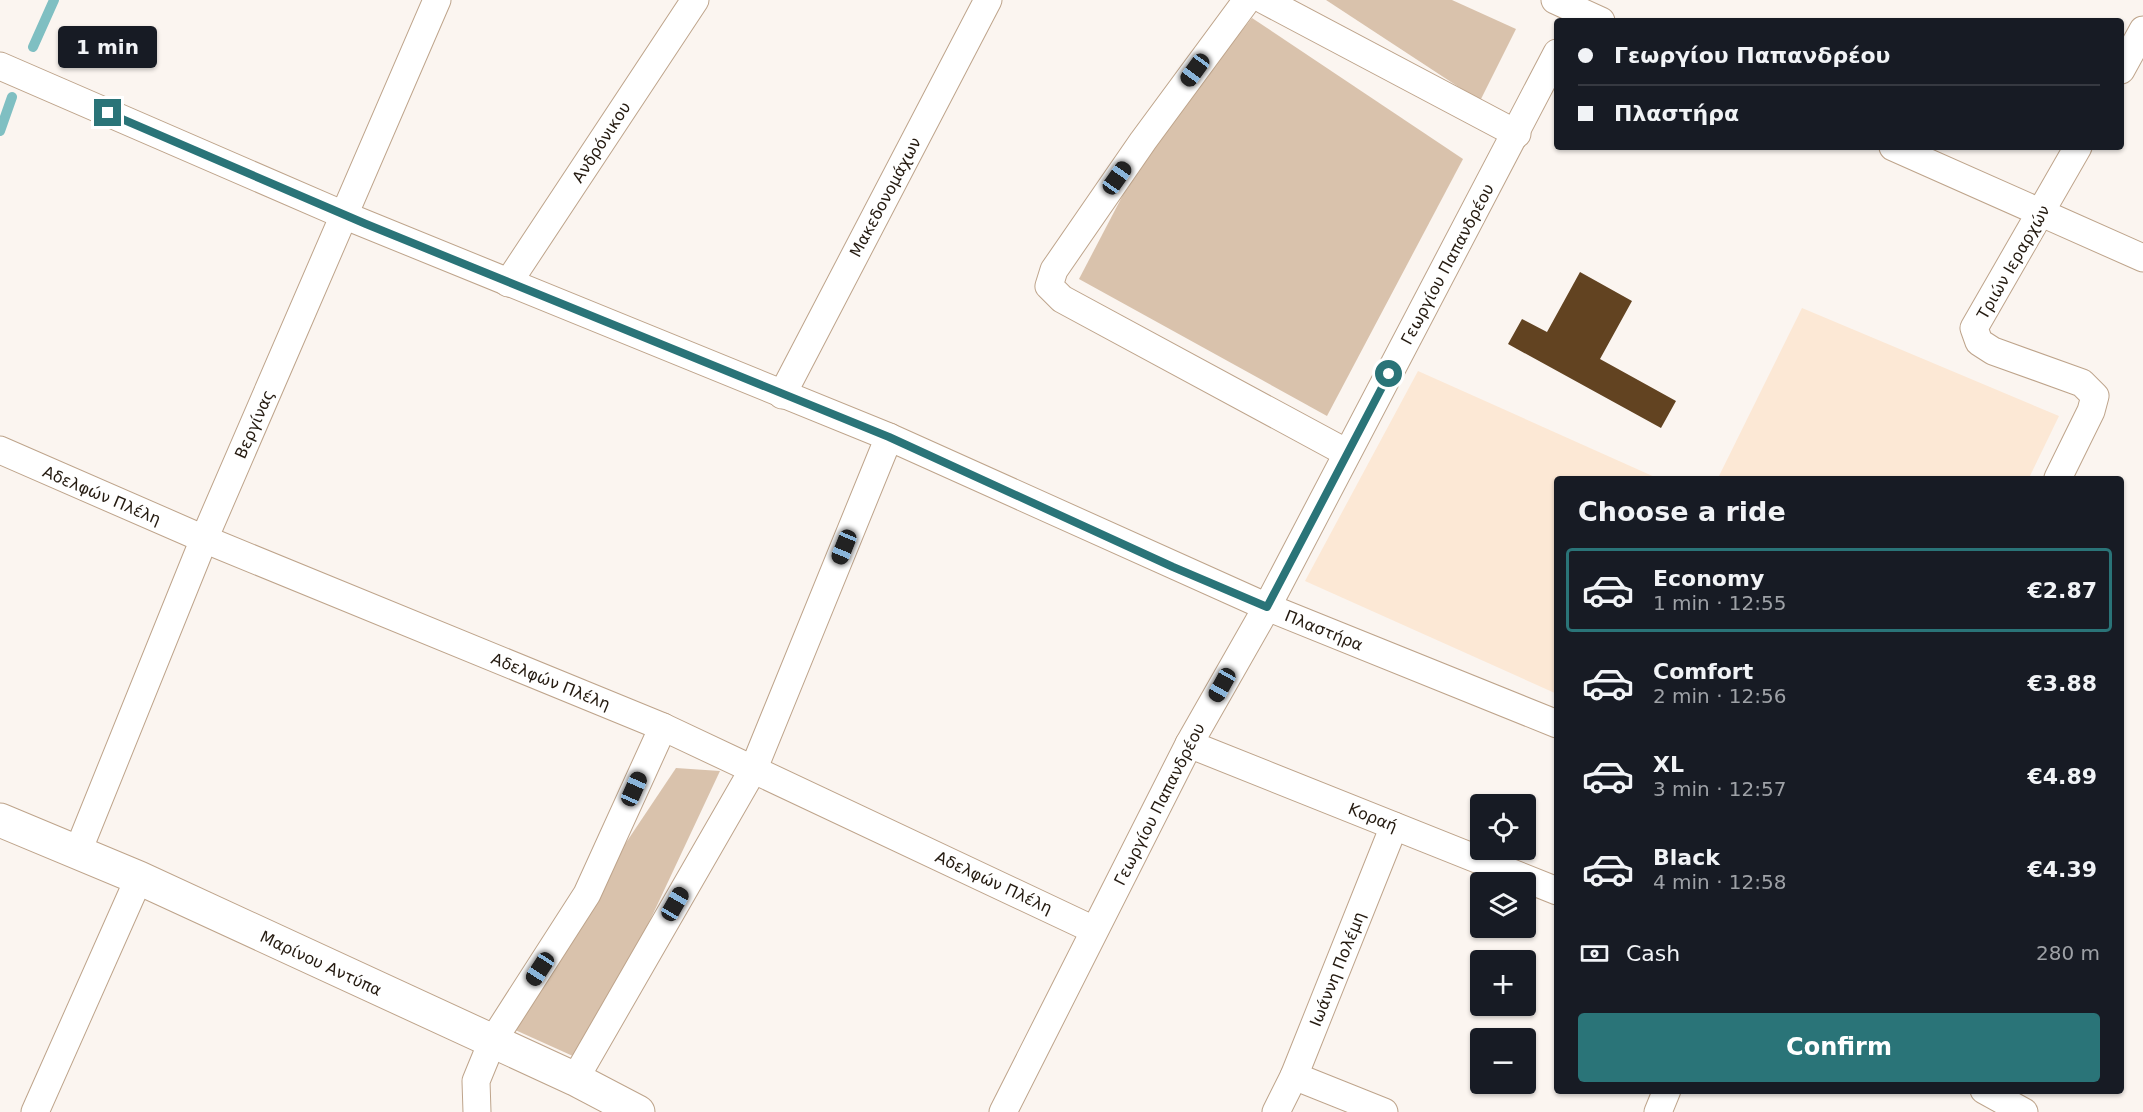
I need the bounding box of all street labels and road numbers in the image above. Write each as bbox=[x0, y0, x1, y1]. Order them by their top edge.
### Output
street label: Ανδρόνικου bbox=[568, 98, 635, 186]
street label: Μακεδονομάχων bbox=[846, 134, 925, 260]
street label: Γεωργίου Παπανδρέου bbox=[1397, 181, 1498, 348]
street label: Τριών Ιεραρχών bbox=[1973, 202, 2054, 324]
street label: Βεργίνας bbox=[231, 387, 278, 462]
street label: Αδελφών Πλέλη bbox=[40, 462, 164, 529]
street label: Πλαστήρα bbox=[1282, 606, 1366, 655]
street label: Αδελφών Πλέλη bbox=[489, 649, 613, 714]
street label: Γεωργίου Παπανδρέου bbox=[1110, 720, 1209, 888]
street label: Κοραή bbox=[1346, 799, 1400, 836]
street label: Αδελφών Πλέλη bbox=[932, 847, 1055, 918]
street label: Ιωάννη Πολέμη bbox=[1306, 909, 1369, 1029]
street label: Μαρίνου Αντύπα bbox=[257, 927, 385, 1000]

